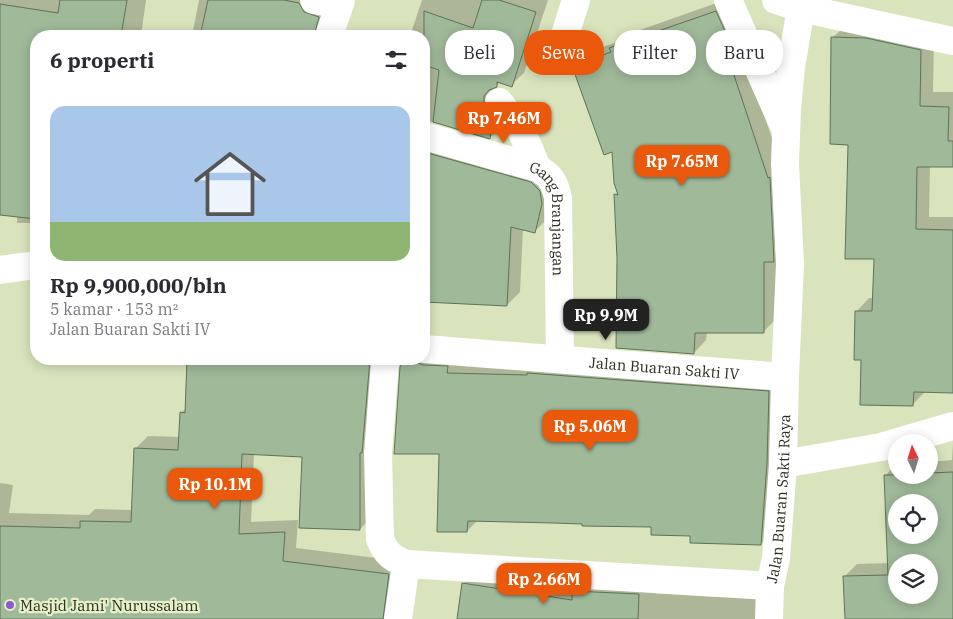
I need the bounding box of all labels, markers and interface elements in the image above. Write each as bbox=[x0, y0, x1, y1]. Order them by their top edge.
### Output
chip: Beli bbox=[445, 30, 514, 75]
chip: Sewa bbox=[524, 30, 604, 75]
chip: Filter bbox=[614, 30, 696, 75]
chip: Baru bbox=[706, 30, 783, 75]
text: 6 properti bbox=[50, 46, 154, 74]
icon: filters bbox=[382, 46, 410, 74]
pin: Rp 7.46M bbox=[452, 102, 556, 144]
text: Rp 7.46M bbox=[467, 108, 541, 128]
icon: home bbox=[185, 139, 275, 229]
pin: Rp 7.65M bbox=[630, 144, 734, 187]
text: Rp 7.65M bbox=[645, 151, 719, 171]
street label: Gang Branjangan bbox=[528, 157, 568, 277]
text: Rp 9,900,000/bln bbox=[50, 271, 227, 299]
pin: Rp 9.9M bbox=[560, 298, 652, 341]
text: 5 kamar · 153 m² bbox=[50, 299, 178, 319]
text: Rp 9.9M bbox=[574, 305, 638, 325]
text: Jalan Buaran Sakti IV bbox=[50, 319, 210, 339]
street label: Jalan Buaran Sakti IV bbox=[589, 352, 740, 383]
pin: Rp 5.06M bbox=[538, 410, 642, 452]
street label: Jalan Buaran Sakti Raya bbox=[761, 414, 794, 585]
text: Rp 5.06M bbox=[553, 416, 627, 436]
north arrow bbox=[888, 434, 938, 484]
map controls bbox=[888, 434, 938, 604]
pin: Rp 10.1M bbox=[163, 468, 267, 510]
text: Rp 10.1M bbox=[178, 474, 252, 494]
button: locate bbox=[888, 494, 938, 544]
button: layers bbox=[888, 554, 938, 604]
pin: Rp 2.66M bbox=[492, 562, 596, 605]
text: Rp 2.66M bbox=[507, 569, 581, 589]
place label: Masjid Jami' Nurussalam bbox=[20, 596, 198, 615]
marker: Masjid Jami' Nurussalam bbox=[4, 599, 16, 611]

